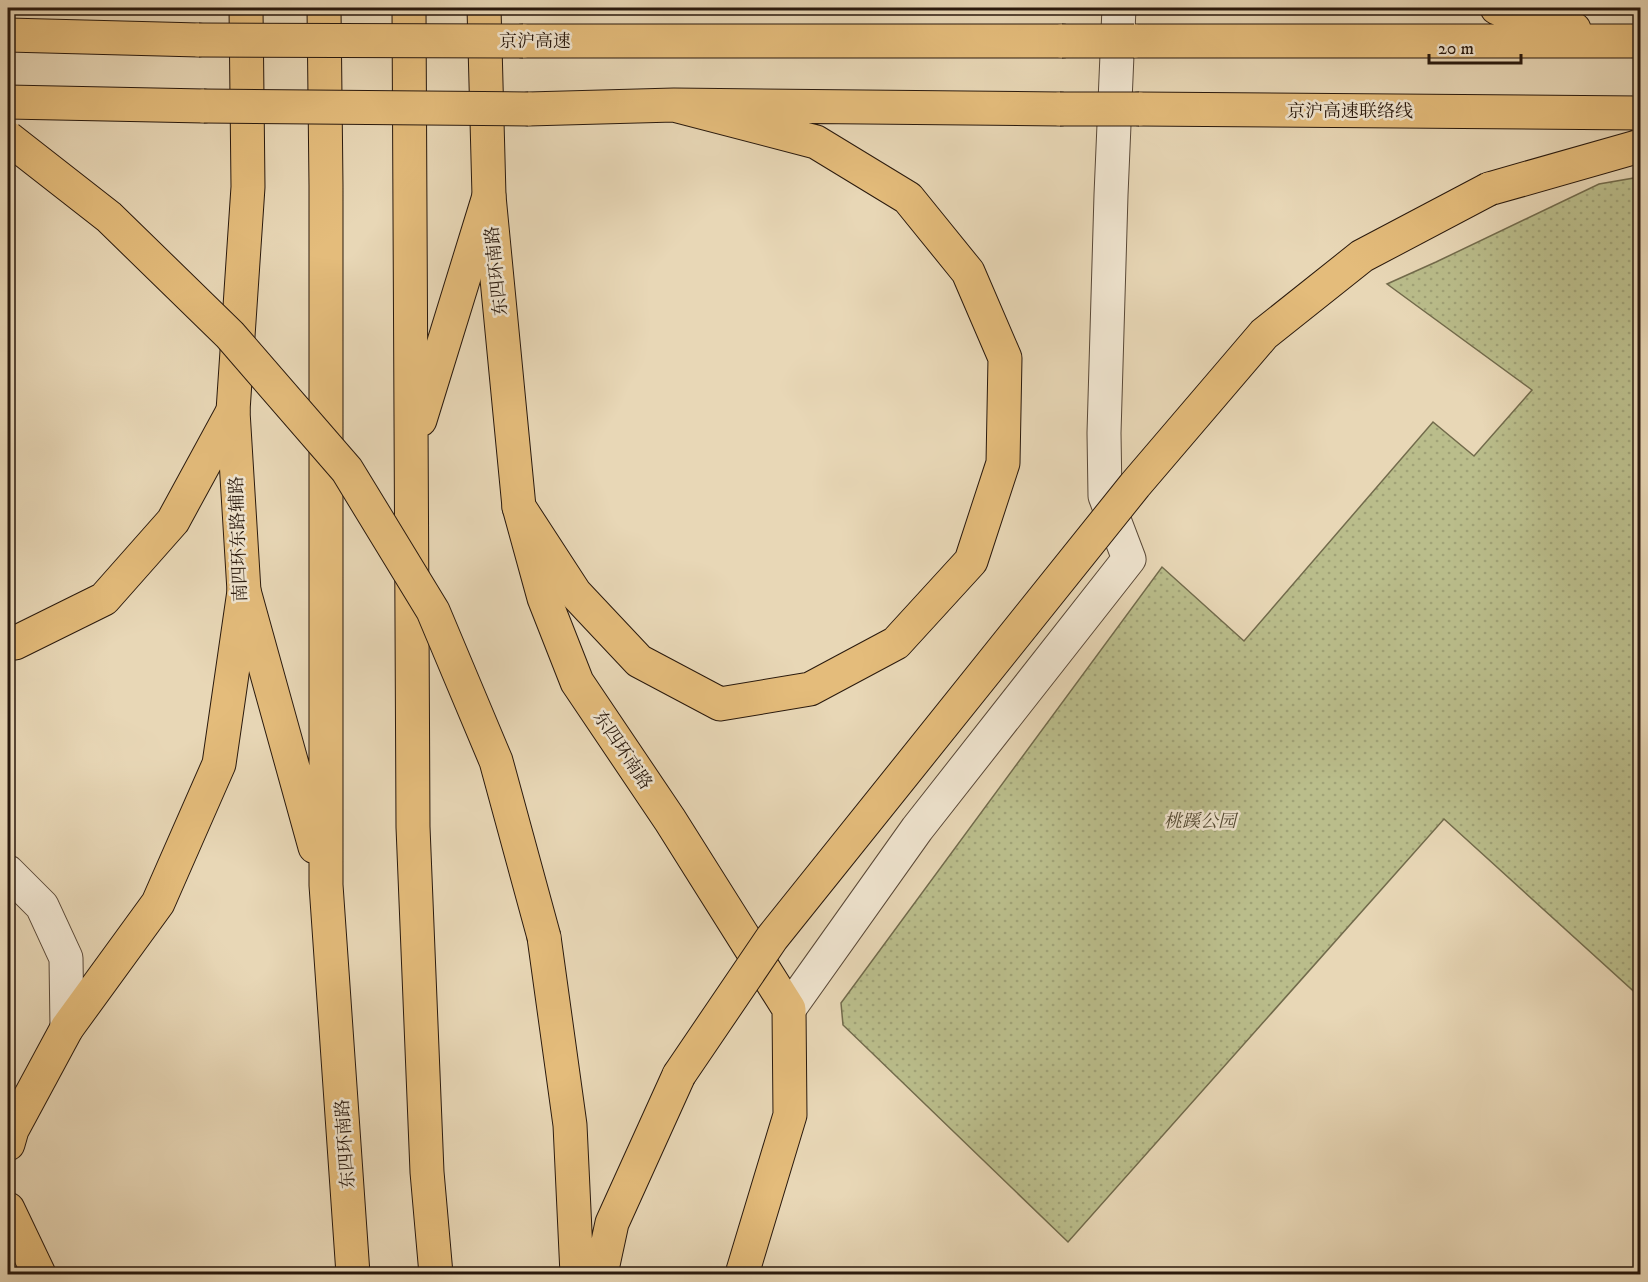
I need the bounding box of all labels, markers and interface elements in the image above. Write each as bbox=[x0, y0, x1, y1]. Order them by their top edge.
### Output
scale bar bbox=[1429, 27, 1520, 65]
street label: 京沪高速 bbox=[499, 31, 571, 53]
text: 20 m bbox=[1438, 38, 1474, 60]
street label: 京沪高速联络线 bbox=[1287, 101, 1413, 123]
street label: 东四环南路 bbox=[481, 225, 513, 317]
street label: 南四环东路辅路 bbox=[226, 476, 252, 602]
street label: 东四环南路 bbox=[588, 707, 656, 794]
park label: 桃蹊公园 bbox=[1164, 811, 1239, 833]
street label: 东四环南路 bbox=[332, 1098, 360, 1190]

